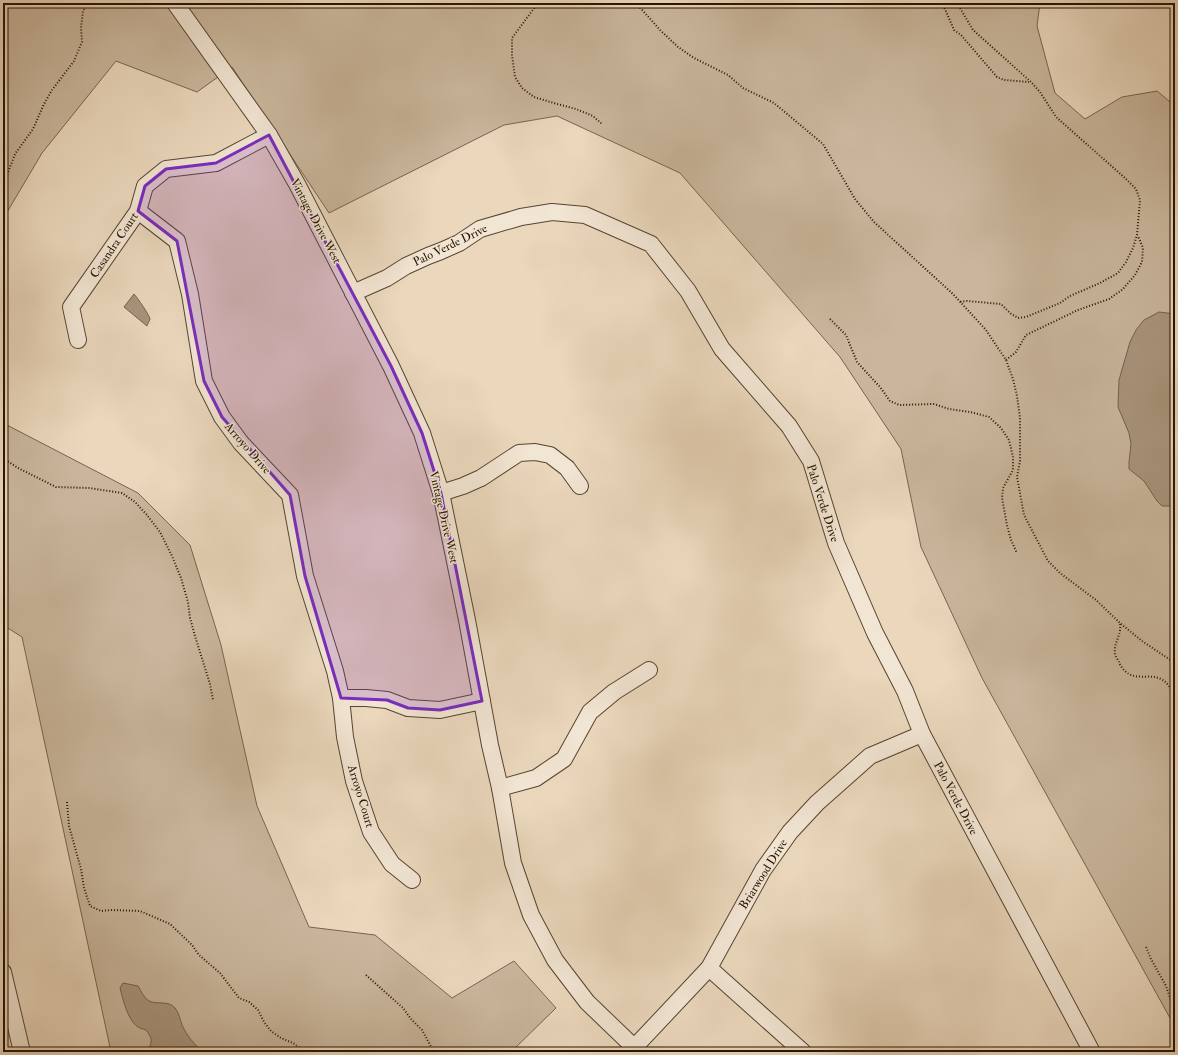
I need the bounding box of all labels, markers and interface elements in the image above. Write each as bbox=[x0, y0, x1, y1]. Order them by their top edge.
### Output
street label: Vintage Drive West bbox=[287, 176, 344, 266]
street label: Casandra Court bbox=[87, 210, 142, 281]
street label: Palo Verde Drive bbox=[411, 221, 490, 270]
street label: Arroyo Drive bbox=[221, 419, 274, 477]
street label: Palo Verde Drive bbox=[803, 462, 842, 544]
street label: Vintage Drive West bbox=[426, 470, 461, 565]
street label: Palo Verde Drive bbox=[930, 759, 981, 837]
street label: Arroyo Court bbox=[344, 762, 377, 829]
street label: Briarwood Drive bbox=[736, 837, 791, 912]

